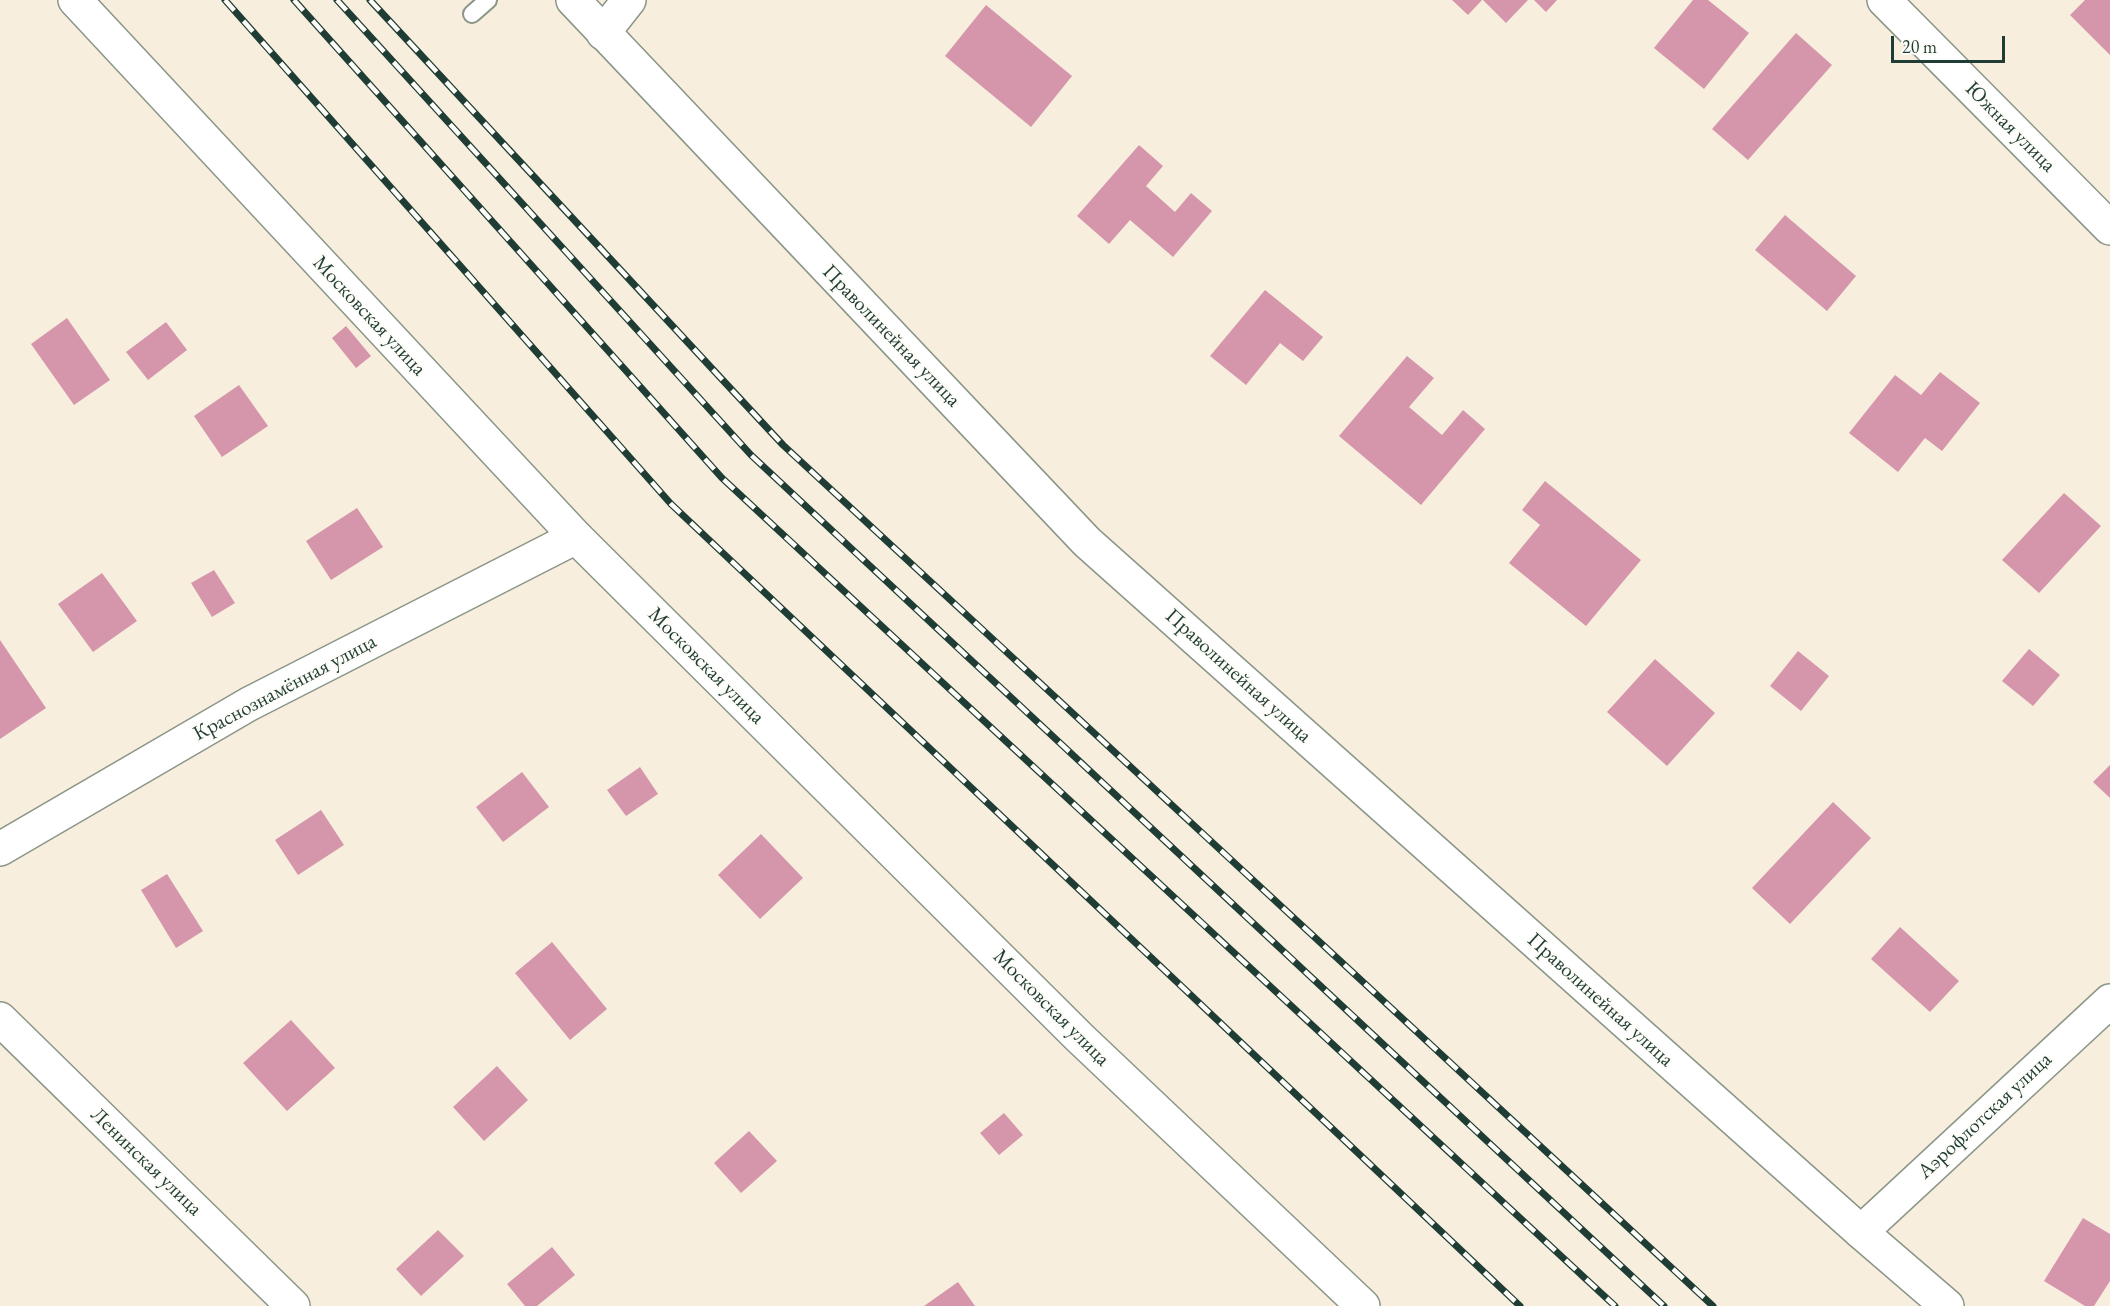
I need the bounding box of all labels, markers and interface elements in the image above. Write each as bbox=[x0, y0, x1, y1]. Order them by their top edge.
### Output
scale bar bbox=[1894, 24, 2008, 62]
text: 20 m bbox=[1902, 35, 1937, 58]
street label: Южная улица bbox=[1959, 76, 2061, 178]
street label: Московская улица bbox=[307, 251, 431, 381]
street label: Праволинейная улица bbox=[817, 259, 965, 413]
street label: Московская улица bbox=[642, 602, 770, 730]
street label: Праволинейная улица bbox=[1160, 604, 1316, 748]
street label: Краснознамённая улица bbox=[189, 629, 381, 747]
street label: Праволинейная улица bbox=[1522, 928, 1678, 1072]
street label: Московская улица bbox=[987, 944, 1115, 1072]
street label: Аэрофлотская улица bbox=[1913, 1047, 2057, 1185]
street label: Ленинская улица bbox=[85, 1103, 207, 1221]

